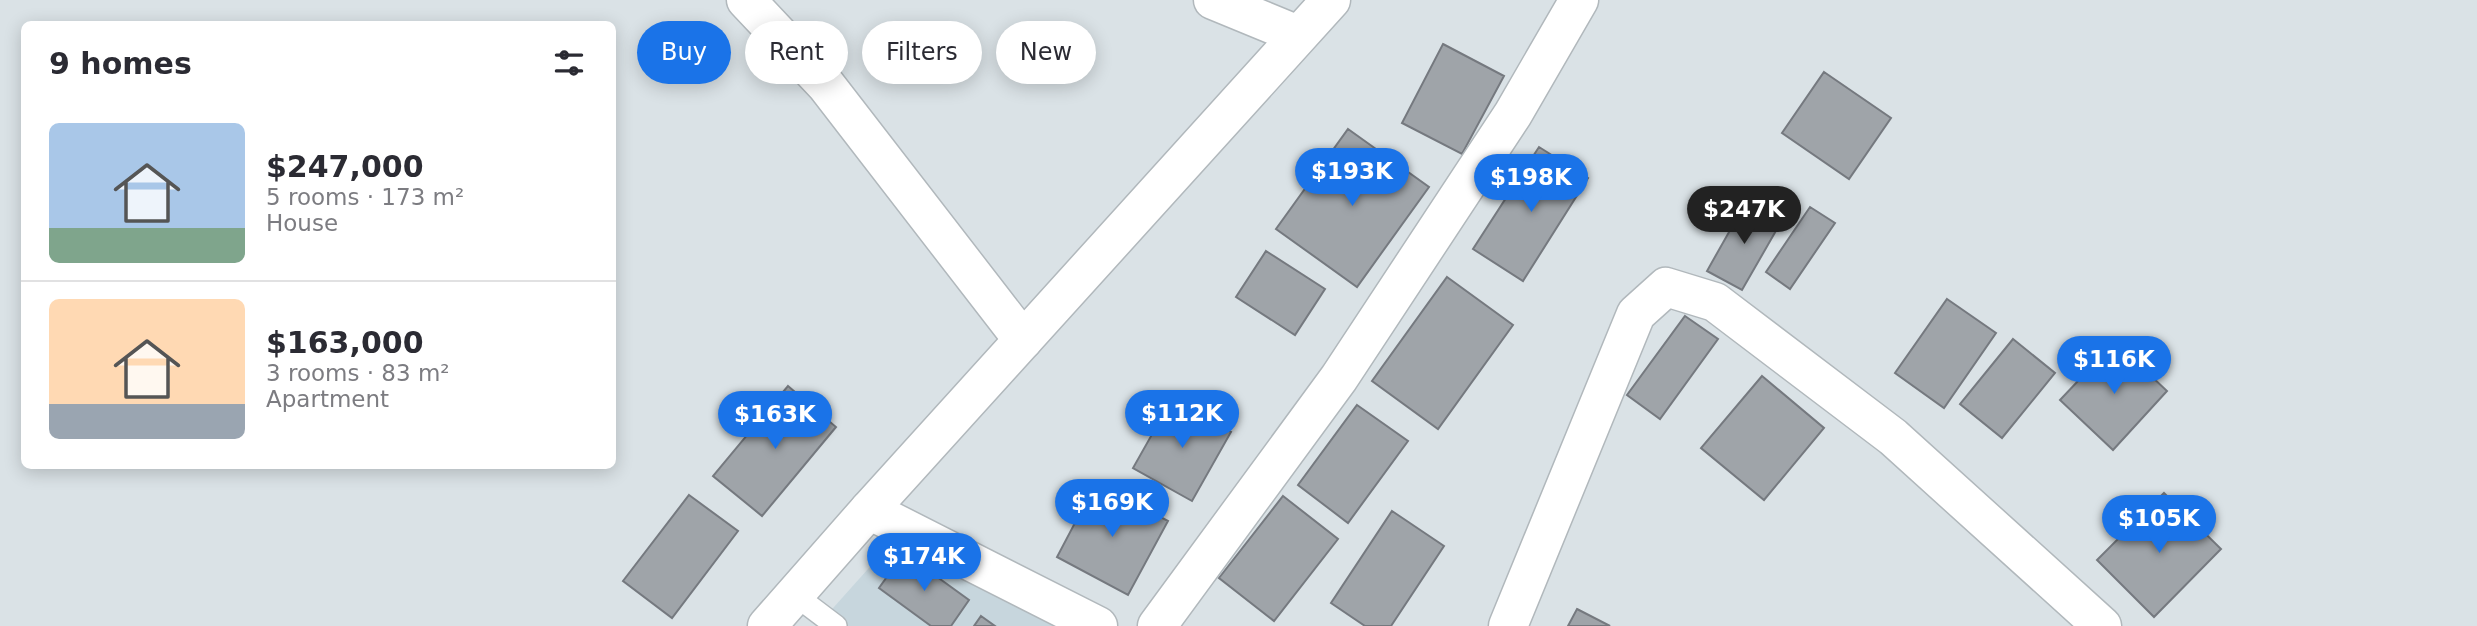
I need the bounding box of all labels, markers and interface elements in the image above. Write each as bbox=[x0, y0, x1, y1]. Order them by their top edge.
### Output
chip: Buy bbox=[637, 21, 731, 84]
chip: Rent bbox=[745, 21, 848, 84]
chip: Filters bbox=[862, 21, 982, 84]
chip: New bbox=[996, 21, 1096, 84]
icon: filters bbox=[550, 44, 588, 82]
text: 9 homes bbox=[49, 46, 192, 81]
pin: $193K bbox=[1303, 148, 1401, 208]
text: $247,000 bbox=[266, 149, 424, 184]
icon: home bbox=[105, 151, 189, 235]
pin: $198K bbox=[1482, 154, 1580, 214]
text: $193K bbox=[1311, 158, 1393, 184]
text: $198K bbox=[1490, 164, 1572, 190]
text: 5 rooms · 173 m² bbox=[266, 184, 464, 210]
pin: $247K bbox=[1695, 187, 1793, 246]
text: $247K bbox=[1703, 196, 1785, 222]
text: House bbox=[266, 210, 338, 236]
text: $163,000 bbox=[266, 325, 424, 360]
icon: home bbox=[105, 327, 189, 411]
pin: $116K bbox=[2065, 336, 2163, 396]
text: $116K bbox=[2073, 346, 2155, 372]
text: 3 rooms · 83 m² bbox=[266, 360, 450, 386]
text: Apartment bbox=[266, 386, 389, 412]
pin: $112K bbox=[1133, 391, 1231, 450]
pin: $163K bbox=[726, 392, 824, 451]
text: $112K bbox=[1141, 400, 1223, 426]
text: $163K bbox=[734, 401, 816, 427]
pin: $169K bbox=[1063, 480, 1161, 539]
text: $169K bbox=[1071, 489, 1153, 515]
pin: $105K bbox=[2110, 496, 2208, 555]
text: $105K bbox=[2118, 505, 2200, 531]
pin: $174K bbox=[875, 534, 973, 593]
text: $174K bbox=[883, 543, 965, 569]

